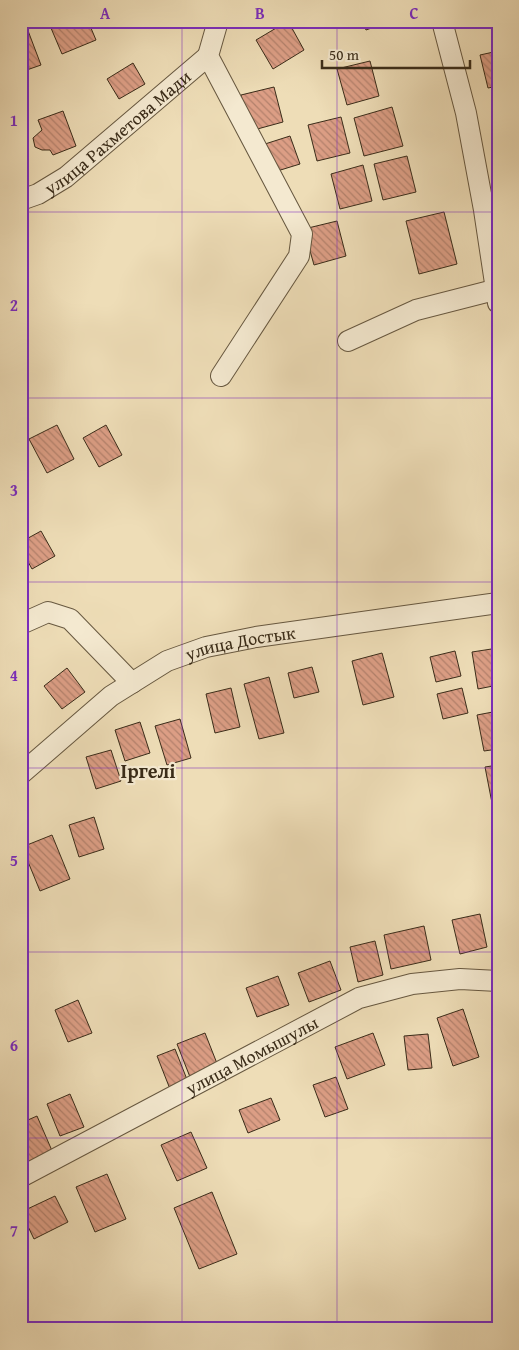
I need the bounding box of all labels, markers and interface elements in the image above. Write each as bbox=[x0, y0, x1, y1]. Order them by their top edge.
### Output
text: A bbox=[100, 1, 111, 25]
text: B bbox=[255, 1, 265, 25]
text: C bbox=[409, 1, 419, 25]
scale bar bbox=[322, 38, 469, 70]
text: 50 m bbox=[329, 44, 360, 65]
street label: улица Рахметова Мади bbox=[38, 63, 197, 201]
text: 1 bbox=[10, 108, 18, 132]
text: 2 bbox=[10, 293, 18, 317]
text: 3 bbox=[10, 478, 18, 502]
street label: улица Достык bbox=[180, 618, 298, 667]
text: 4 bbox=[10, 663, 18, 687]
district label: Іргелі bbox=[121, 756, 175, 785]
text: 5 bbox=[10, 848, 18, 872]
street label: улица Момышулы bbox=[180, 1008, 323, 1102]
text: 6 bbox=[10, 1033, 18, 1057]
text: 7 bbox=[10, 1218, 18, 1242]

